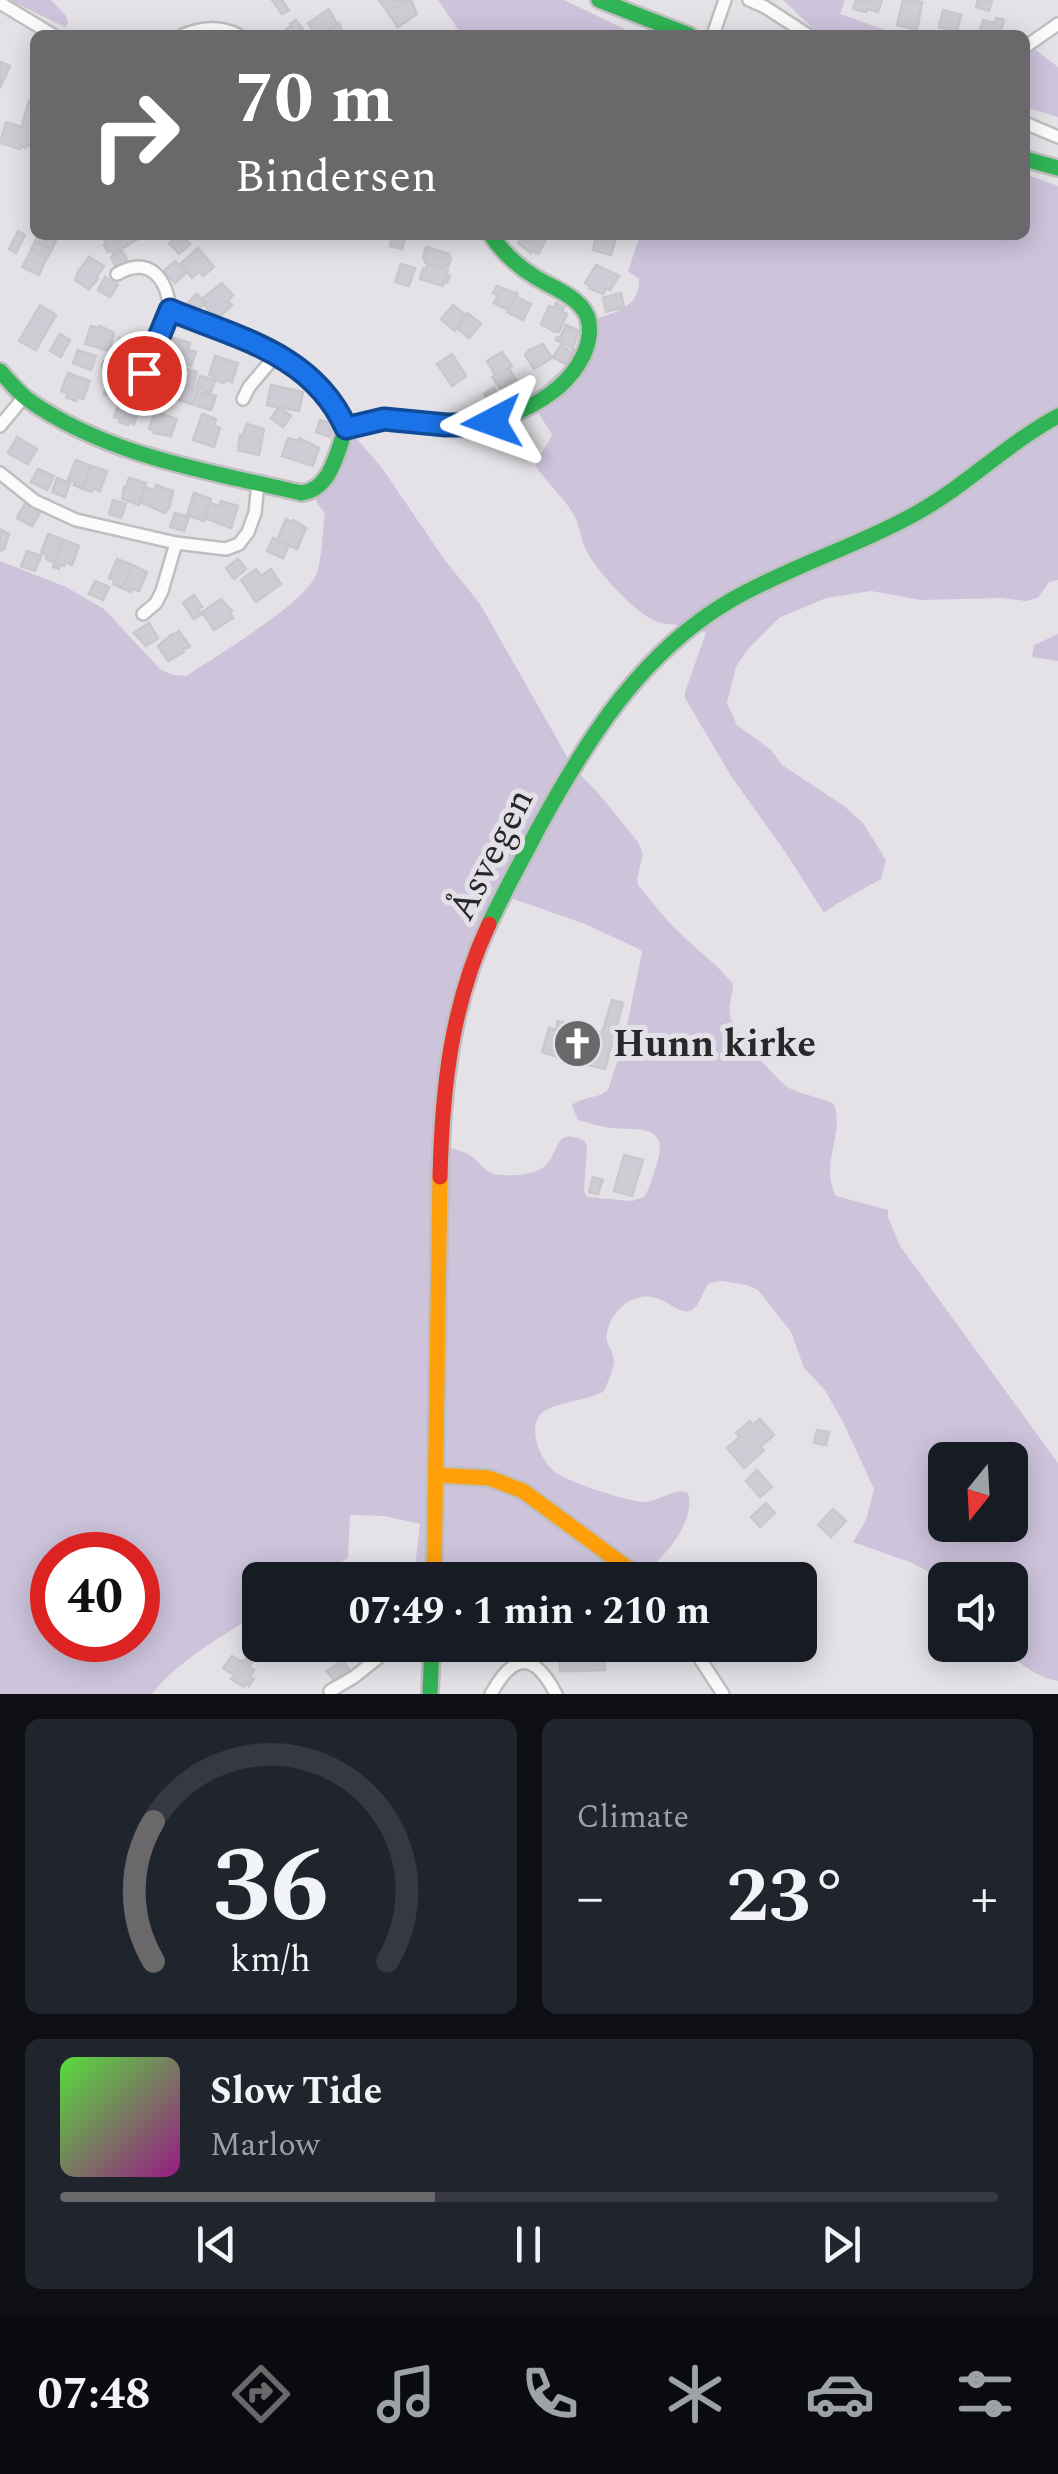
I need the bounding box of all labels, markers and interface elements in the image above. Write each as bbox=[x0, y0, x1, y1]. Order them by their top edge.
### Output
text: 70 m bbox=[235, 47, 394, 153]
icon: right bbox=[70, 70, 200, 200]
text: Bindersen bbox=[235, 143, 437, 212]
pin bbox=[102, 331, 187, 416]
icon: arrive bbox=[117, 346, 172, 401]
position arrow bbox=[440, 370, 544, 474]
street label: Åsvegen bbox=[434, 778, 550, 931]
place label: Hunn kirke bbox=[613, 1016, 816, 1074]
church icon: Hunn kirke bbox=[552, 1017, 604, 1069]
north arrow bbox=[928, 1442, 1028, 1542]
map controls bbox=[928, 1442, 1028, 1662]
speed limit sign: 40 bbox=[30, 1532, 160, 1662]
button: sound bbox=[928, 1562, 1028, 1662]
text: 07:49 · 1 min · 210 m bbox=[349, 1583, 710, 1641]
text: Climate bbox=[577, 1793, 689, 1842]
text: 36 bbox=[212, 1809, 329, 1967]
text: 23° bbox=[726, 1841, 848, 1955]
text: − bbox=[577, 1857, 604, 1940]
text: + bbox=[970, 1857, 998, 1940]
text: km/h bbox=[231, 1933, 311, 1988]
text: Slow Tide bbox=[210, 2063, 382, 2121]
text: Marlow bbox=[210, 2121, 320, 2170]
icon: previous bbox=[189, 2217, 244, 2272]
icon: pause bbox=[501, 2217, 556, 2272]
icon: next bbox=[814, 2217, 869, 2272]
icon: directions bbox=[226, 2359, 296, 2429]
icon: music bbox=[371, 2359, 441, 2429]
icon: phone bbox=[515, 2359, 585, 2429]
icon: climate bbox=[660, 2359, 730, 2429]
icon: car bbox=[805, 2359, 875, 2429]
icon: filters bbox=[950, 2359, 1020, 2429]
text: 07:48 bbox=[37, 2360, 151, 2429]

